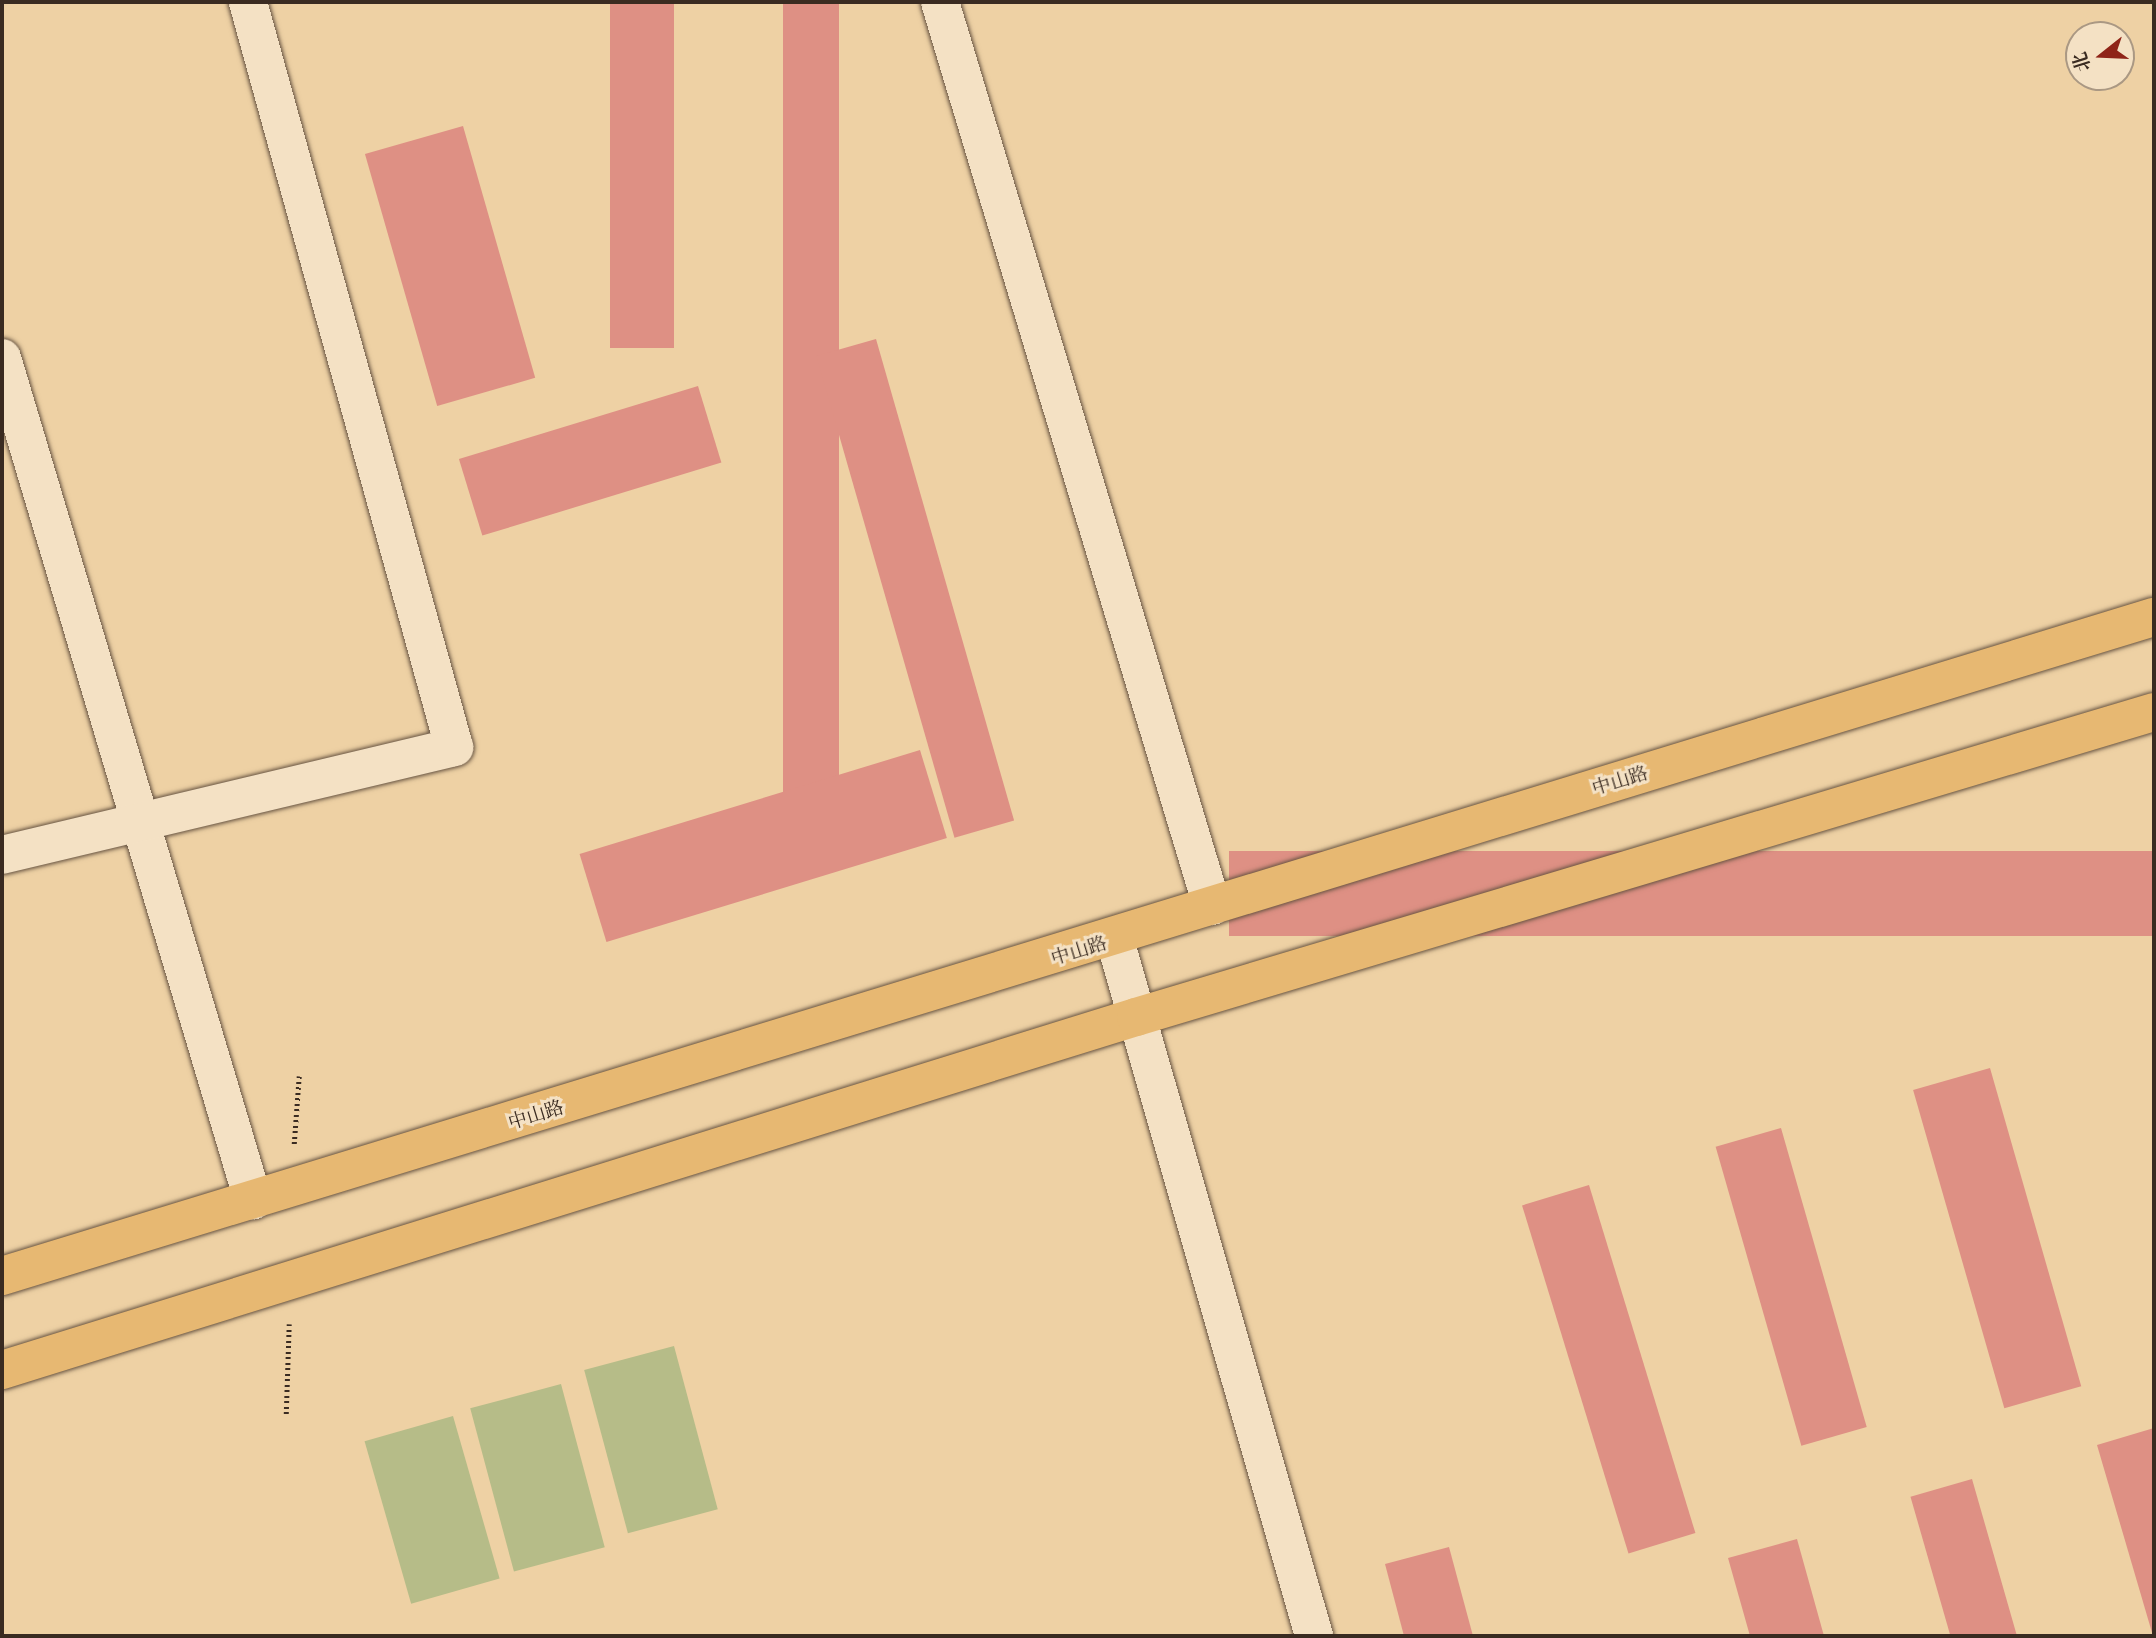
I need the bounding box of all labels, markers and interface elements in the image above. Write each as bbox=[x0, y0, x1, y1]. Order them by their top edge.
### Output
north arrow bbox=[2065, 21, 2135, 91]
text: 北 bbox=[2068, 49, 2095, 75]
street label: 中山路 bbox=[1589, 762, 1651, 800]
street label: 中山路 bbox=[1048, 932, 1110, 970]
street label: 中山路 bbox=[505, 1096, 567, 1134]

